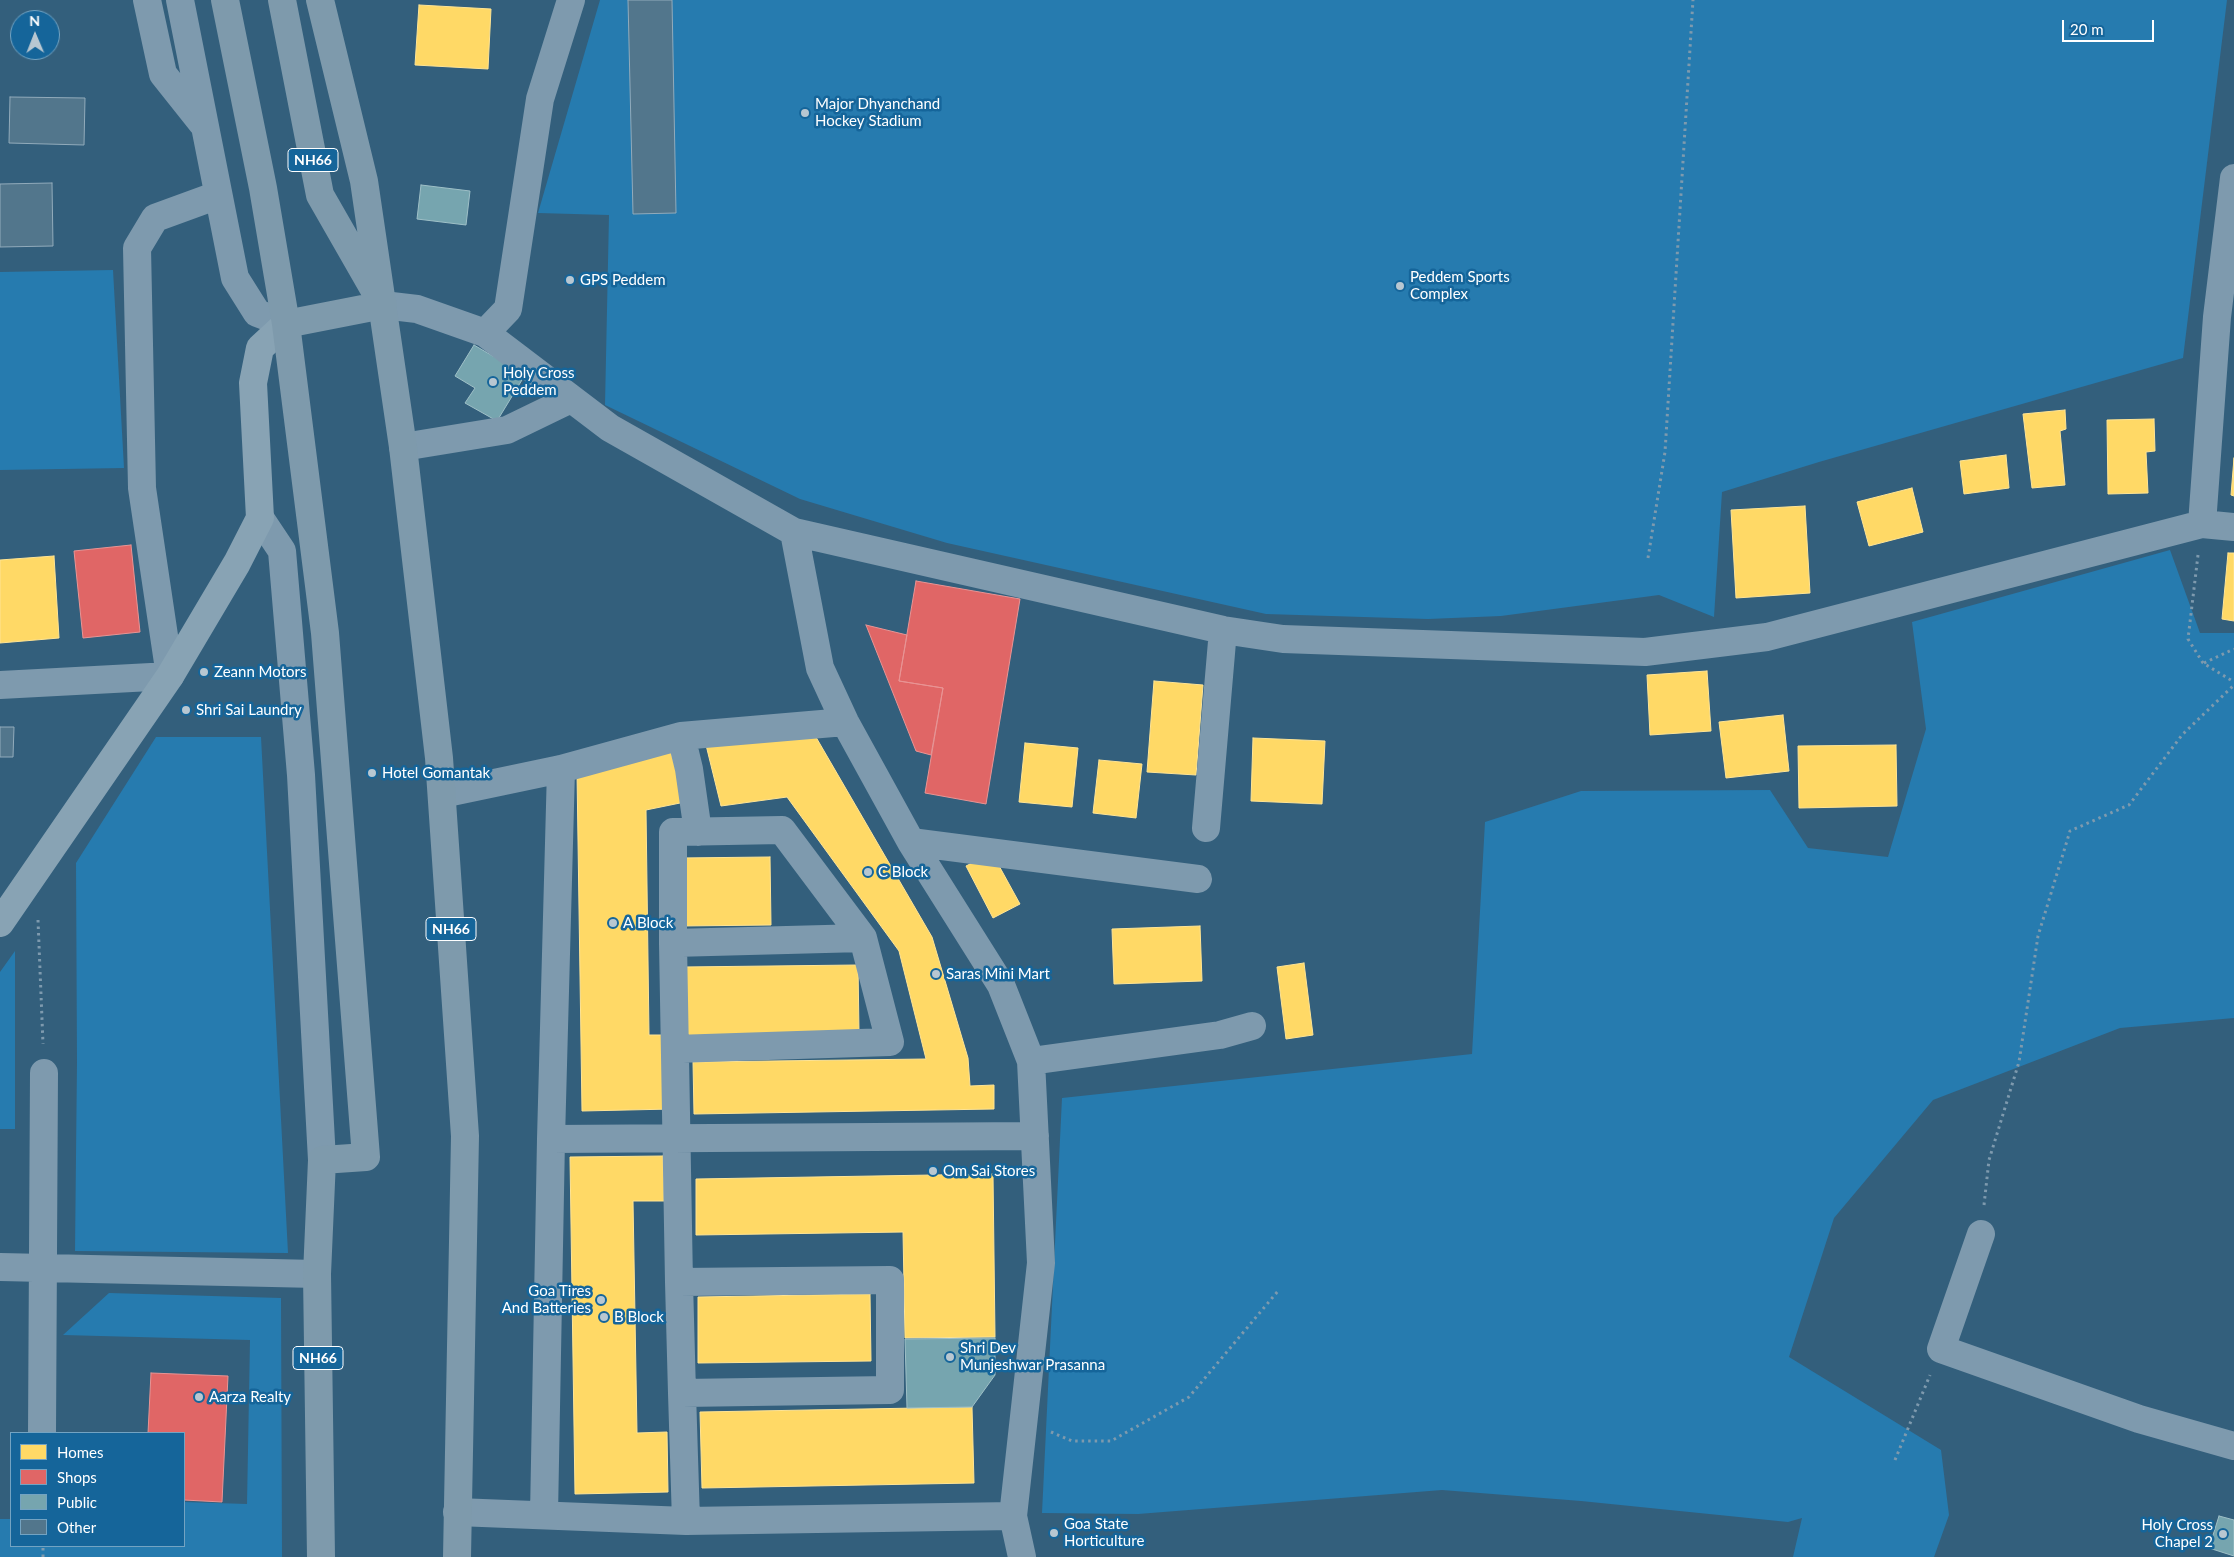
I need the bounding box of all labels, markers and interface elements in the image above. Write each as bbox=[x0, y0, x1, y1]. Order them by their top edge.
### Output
north arrow bbox=[10, 10, 60, 60]
scale bar bbox=[2064, 10, 2156, 42]
text: N bbox=[29, 12, 40, 29]
text: 20 m bbox=[2070, 20, 2104, 38]
place label: Major Dhyanchand Hockey Stadium bbox=[815, 95, 940, 130]
marker: Major Dhyanchand Hockey Stadium bbox=[799, 107, 811, 119]
road number: NH66 bbox=[288, 148, 338, 172]
place label: Peddem Sports Complex bbox=[1410, 268, 1510, 303]
place label: GPS Peddem bbox=[580, 271, 666, 289]
marker: GPS Peddem bbox=[564, 274, 576, 286]
marker: Peddem Sports Complex bbox=[1394, 280, 1406, 292]
place label: Holy Cross Peddem bbox=[503, 364, 574, 399]
marker: Holy Cross Peddem bbox=[487, 376, 499, 388]
place label: Zeann Motors bbox=[214, 663, 306, 681]
marker: Zeann Motors bbox=[198, 666, 210, 678]
place label: Shri Sai Laundry bbox=[196, 701, 302, 719]
marker: Shri Sai Laundry bbox=[180, 704, 192, 716]
place label: Hotel Gomantak bbox=[382, 764, 490, 782]
marker: Hotel Gomantak bbox=[366, 767, 378, 779]
place label: C Block bbox=[878, 863, 928, 881]
marker: C Block bbox=[862, 866, 874, 878]
place label: A Block bbox=[623, 914, 673, 932]
marker: A Block bbox=[607, 917, 619, 929]
road number: NH66 bbox=[426, 918, 476, 941]
place label: Saras Mini Mart bbox=[946, 965, 1050, 983]
marker: Saras Mini Mart bbox=[930, 968, 942, 980]
place label: Om Sai Stores bbox=[943, 1162, 1035, 1180]
marker: Om Sai Stores bbox=[927, 1165, 939, 1177]
place label: Goa Tires And Batteries bbox=[502, 1282, 591, 1317]
marker: Goa Tires And Batteries bbox=[595, 1294, 607, 1306]
place label: B Block bbox=[614, 1308, 664, 1326]
marker: B Block bbox=[598, 1311, 610, 1323]
place label: Shri Dev Munjeshwar Prasanna bbox=[960, 1339, 1105, 1374]
road number: NH66 bbox=[293, 1346, 343, 1370]
marker: Shri Dev Munjeshwar Prasanna bbox=[944, 1351, 956, 1363]
place label: Aarza Realty bbox=[209, 1388, 291, 1406]
marker: Aarza Realty bbox=[193, 1391, 205, 1403]
legend bbox=[10, 1432, 185, 1547]
text: Homes bbox=[57, 1443, 103, 1461]
text: Shops bbox=[57, 1468, 97, 1486]
text: Public bbox=[57, 1493, 97, 1511]
place label: Goa State Horticulture bbox=[1064, 1515, 1144, 1550]
place label: Holy Cross Chapel 2 bbox=[2142, 1516, 2213, 1551]
text: Other bbox=[57, 1518, 96, 1536]
marker: Goa State Horticulture bbox=[1048, 1527, 1060, 1539]
marker: Holy Cross Chapel 2 bbox=[2217, 1528, 2229, 1540]

